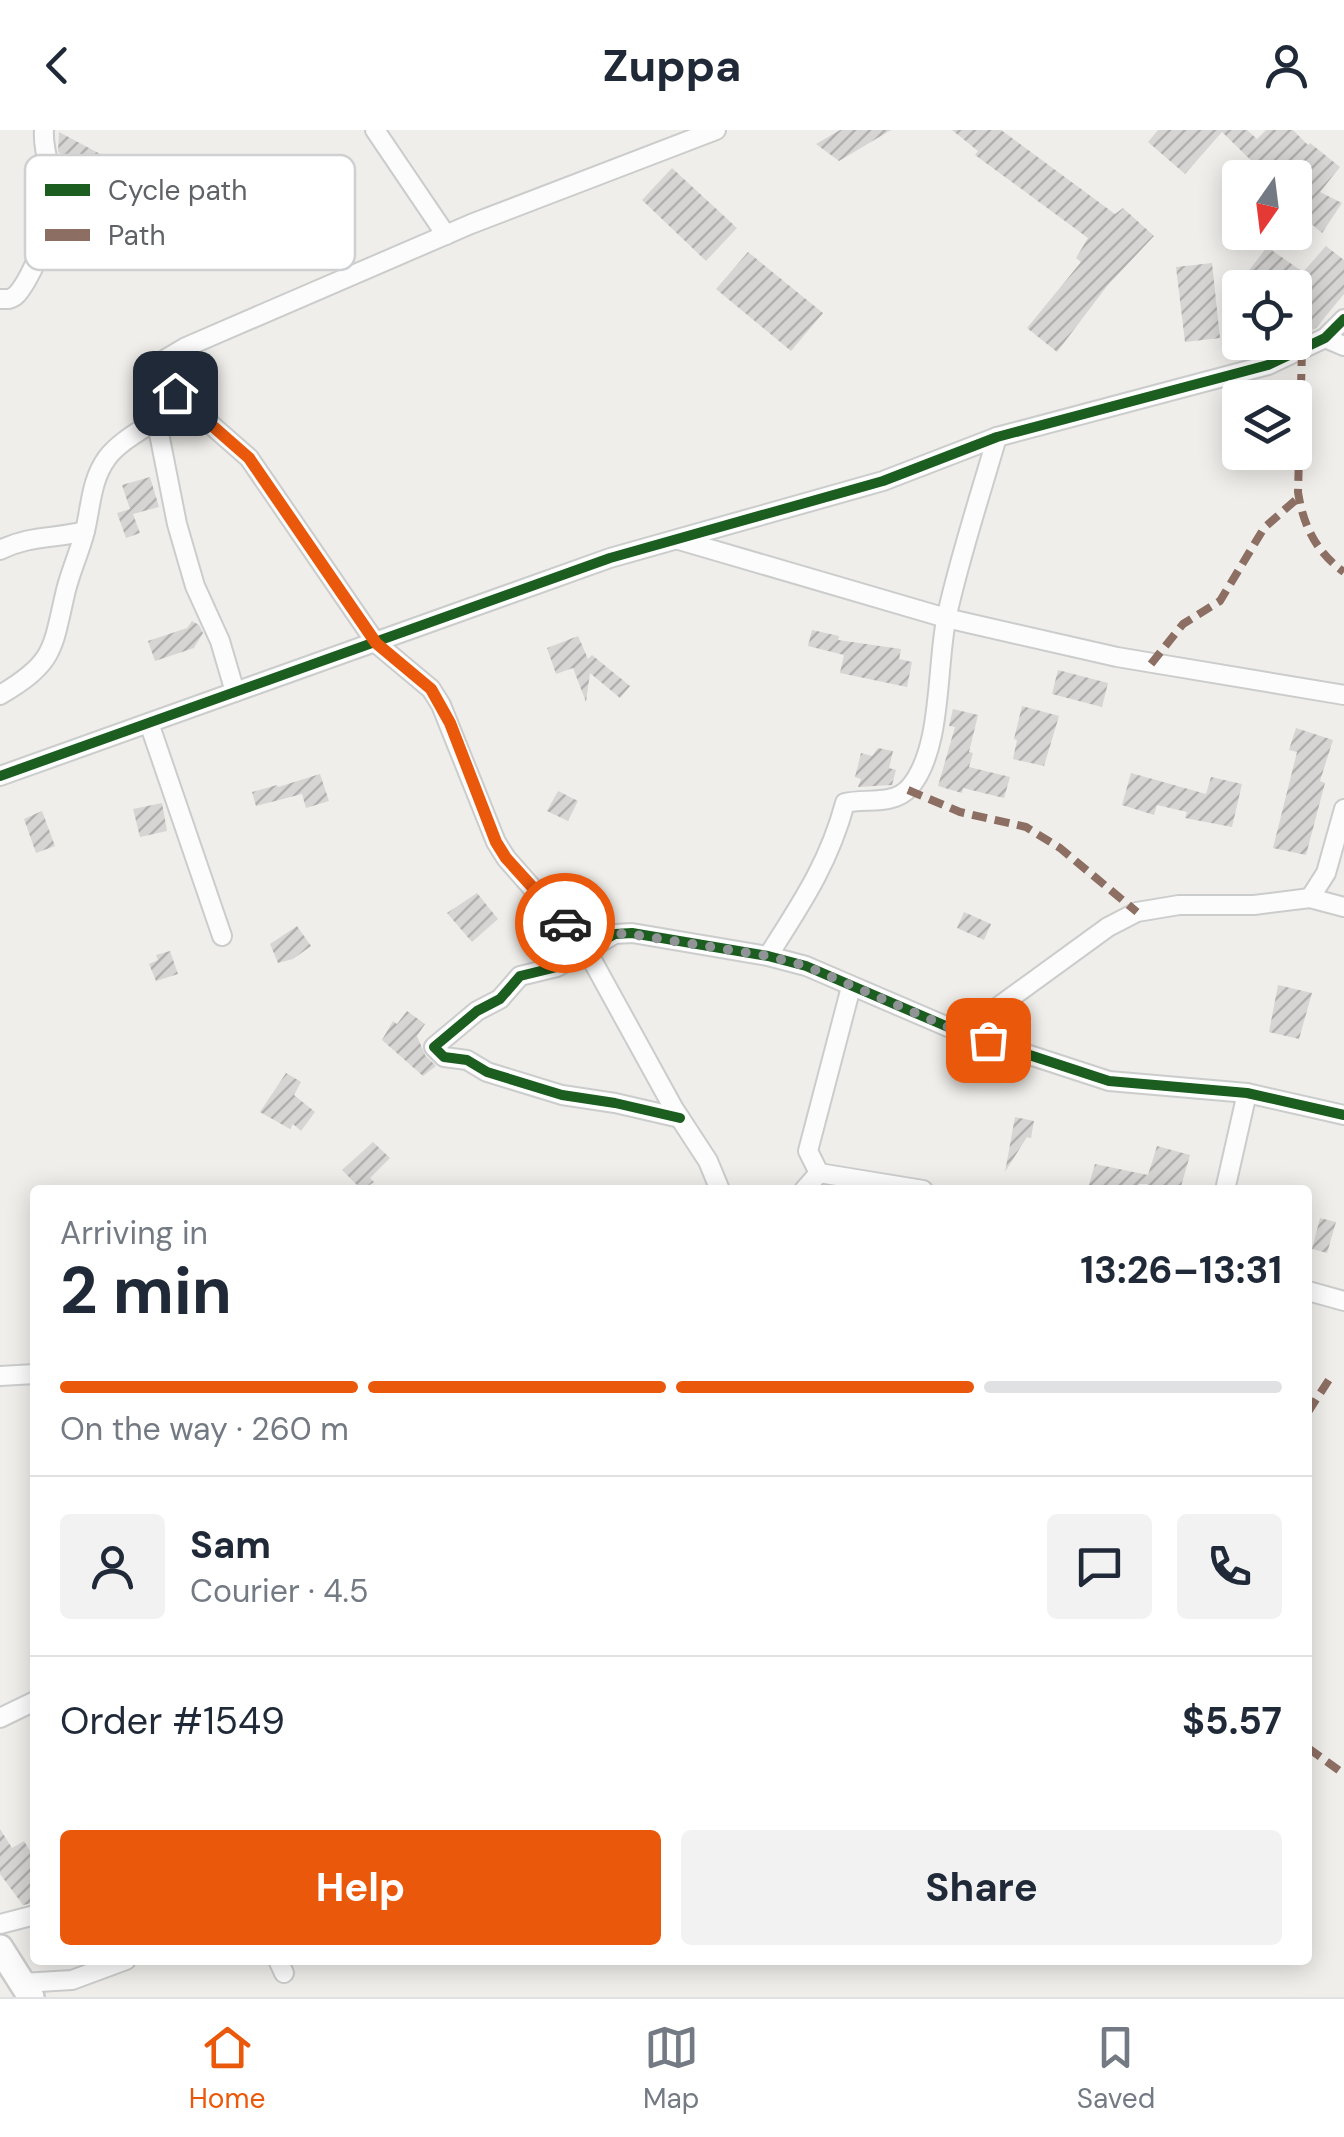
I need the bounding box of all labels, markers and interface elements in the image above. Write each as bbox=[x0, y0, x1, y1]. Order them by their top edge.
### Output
text: Zuppa bbox=[602, 36, 742, 95]
icon: back bbox=[30, 38, 85, 93]
icon: person bbox=[1259, 38, 1314, 93]
legend bbox=[25, 155, 355, 270]
north arrow bbox=[1222, 160, 1312, 250]
map controls bbox=[1222, 160, 1312, 470]
text: Cycle path bbox=[108, 172, 247, 209]
text: Path bbox=[108, 217, 166, 254]
button: locate bbox=[1222, 270, 1312, 360]
pin bbox=[133, 351, 218, 436]
icon: home bbox=[148, 366, 203, 421]
button: layers bbox=[1222, 380, 1312, 470]
courier bbox=[515, 873, 615, 973]
icon: car bbox=[538, 896, 593, 951]
pin bbox=[946, 998, 1031, 1083]
icon: bag bbox=[961, 1013, 1016, 1068]
text: Arriving in bbox=[60, 1212, 208, 1254]
text: 13:26–13:31 bbox=[1080, 1245, 1282, 1295]
text: 2 min bbox=[60, 1249, 232, 1333]
text: On the way · 260 m bbox=[60, 1408, 349, 1450]
button: person bbox=[60, 1514, 165, 1619]
button: chat bbox=[1047, 1514, 1152, 1619]
button: phone bbox=[1177, 1514, 1282, 1619]
text: Sam bbox=[190, 1520, 271, 1570]
text: Courier · 4.5 bbox=[190, 1570, 368, 1612]
text: Order #1549 bbox=[60, 1696, 285, 1746]
text: $5.57 bbox=[1182, 1696, 1282, 1746]
button: Help bbox=[60, 1830, 661, 1945]
button: Share bbox=[681, 1830, 1282, 1945]
tab: Home bbox=[189, 2020, 265, 2117]
tab: Map bbox=[643, 2020, 699, 2117]
tab: Saved bbox=[1077, 2020, 1155, 2117]

